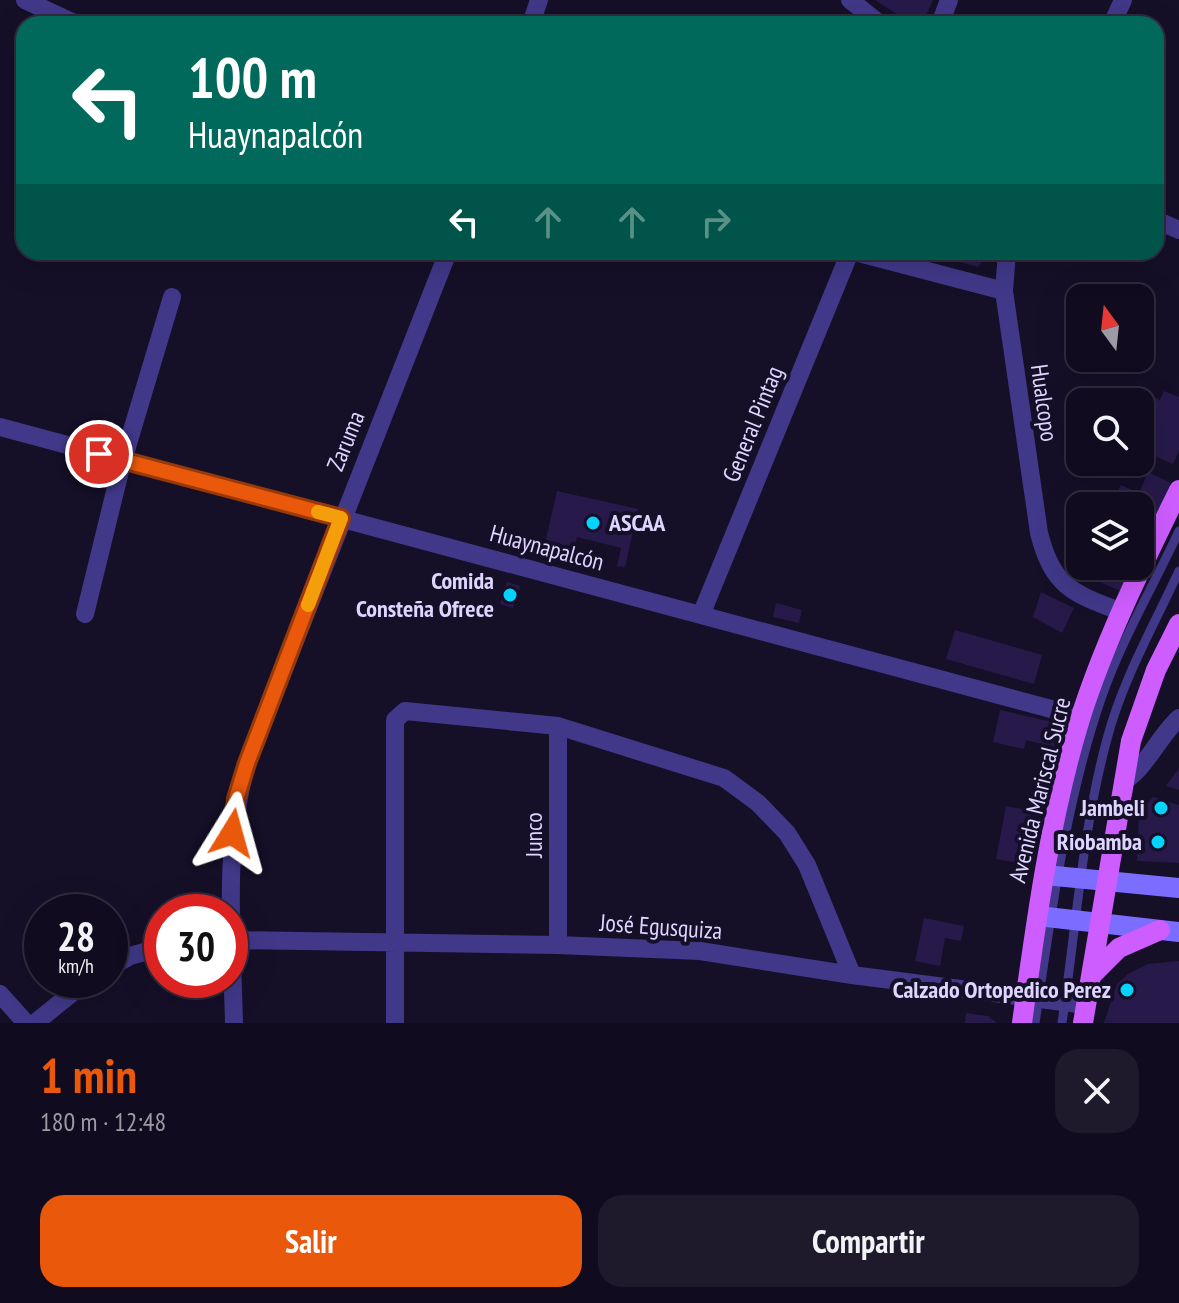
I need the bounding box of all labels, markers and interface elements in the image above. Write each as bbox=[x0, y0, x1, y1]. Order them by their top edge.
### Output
text: 100 m bbox=[188, 41, 317, 113]
icon: left bbox=[56, 48, 160, 152]
text: Huaynapalcón bbox=[188, 111, 363, 158]
icon: left bbox=[442, 200, 486, 244]
icon: ahead bbox=[526, 200, 570, 244]
icon: ahead bbox=[610, 200, 654, 244]
icon: right bbox=[694, 200, 738, 244]
north arrow bbox=[1066, 284, 1154, 372]
map controls bbox=[1066, 284, 1154, 580]
street label: General Pintag bbox=[715, 361, 790, 486]
street label: Hualcopo bbox=[1024, 362, 1065, 444]
button: search bbox=[1066, 388, 1154, 476]
street label: Zaruma bbox=[320, 406, 372, 475]
pin bbox=[65, 420, 133, 488]
icon: arrive bbox=[77, 432, 121, 476]
button: layers bbox=[1066, 492, 1154, 580]
place label: ASCAA bbox=[608, 507, 666, 538]
marker: ASCAA bbox=[584, 514, 602, 532]
street label: Huaynapalcón bbox=[487, 517, 608, 578]
place label: Comida Consteña Ofrece bbox=[356, 565, 494, 624]
marker: Comida Consteña Ofrece bbox=[501, 586, 519, 604]
street label: Avenida Mariscal Sucre bbox=[1001, 694, 1078, 886]
position arrow bbox=[190, 791, 274, 875]
place label: Jambeli bbox=[1079, 792, 1145, 823]
marker: Jambeli bbox=[1152, 799, 1170, 817]
street label: Junco bbox=[518, 812, 549, 859]
place label: Riobamba bbox=[1057, 826, 1142, 857]
marker: Riobamba bbox=[1149, 833, 1167, 851]
speed limit sign: 30 bbox=[144, 894, 248, 998]
street label: José Egusquiza bbox=[598, 907, 723, 946]
text: 28 bbox=[57, 910, 95, 962]
text: km/h bbox=[58, 953, 94, 979]
place label: Calzado Ortopedico Perez bbox=[893, 974, 1111, 1005]
marker: Calzado Ortopedico Perez bbox=[1118, 981, 1136, 999]
text: 1 min bbox=[40, 1044, 137, 1106]
button: close bbox=[1055, 1049, 1139, 1133]
text: 180 m · 12:48 bbox=[40, 1105, 166, 1138]
button: Salir bbox=[40, 1195, 582, 1287]
button: Compartir bbox=[598, 1195, 1139, 1287]

